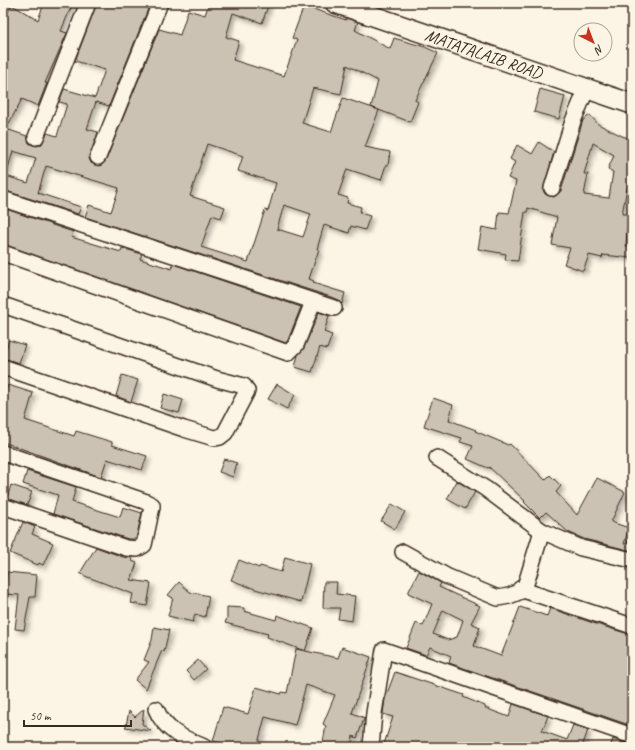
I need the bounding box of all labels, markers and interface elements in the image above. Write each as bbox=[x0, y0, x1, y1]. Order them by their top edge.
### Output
north arrow bbox=[573, 22, 613, 62]
street label: MATATALAIB ROAD bbox=[423, 24, 547, 84]
text: N bbox=[591, 42, 607, 58]
scale bar bbox=[24, 702, 131, 728]
text: 50 m bbox=[30, 708, 52, 724]

